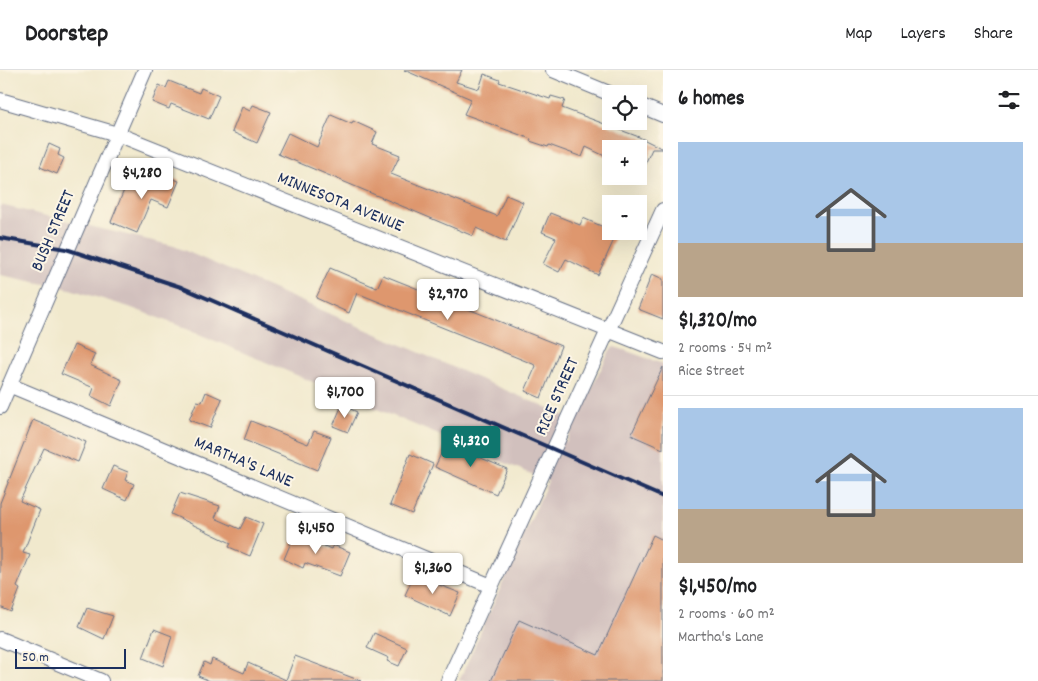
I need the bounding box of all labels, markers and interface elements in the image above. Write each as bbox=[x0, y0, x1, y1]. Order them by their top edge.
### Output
text: Doorstep bbox=[25, 18, 108, 52]
text: Map bbox=[845, 22, 872, 47]
text: Layers bbox=[900, 22, 946, 47]
text: Share bbox=[974, 22, 1013, 47]
map controls bbox=[602, 85, 647, 240]
button: locate bbox=[602, 85, 647, 130]
text: 6 homes bbox=[678, 85, 745, 115]
icon: filters bbox=[995, 86, 1023, 114]
button: + bbox=[602, 140, 647, 185]
pin: $4,280 bbox=[101, 158, 183, 200]
text: $4,280 bbox=[122, 162, 162, 185]
street label: MINNESOTA AVENUE bbox=[273, 166, 407, 240]
icon: home bbox=[806, 175, 896, 265]
street label: BUSH STREET bbox=[26, 187, 82, 275]
button: − bbox=[602, 195, 647, 240]
pin: $2,970 bbox=[407, 278, 489, 321]
text: $2,970 bbox=[428, 283, 468, 306]
text: $1,320/mo bbox=[678, 307, 757, 337]
text: 2 rooms · 54 m² bbox=[678, 337, 772, 360]
street label: RICE STREET bbox=[530, 354, 586, 440]
text: Rice Street bbox=[678, 360, 745, 383]
pin: $1,700 bbox=[304, 376, 386, 419]
text: $1,700 bbox=[326, 381, 364, 404]
pin: $1,320 bbox=[430, 426, 512, 468]
text: $1,320 bbox=[452, 430, 490, 453]
street label: MARTHA'S LANE bbox=[190, 431, 296, 495]
icon: home bbox=[806, 440, 896, 530]
pin: $1,450 bbox=[275, 512, 357, 555]
text: $1,450 bbox=[297, 517, 335, 540]
pin: $1,360 bbox=[392, 552, 474, 595]
text: $1,360 bbox=[414, 557, 452, 580]
text: $1,450/mo bbox=[678, 573, 757, 603]
text: 2 rooms · 60 m² bbox=[678, 603, 775, 626]
text: Martha's Lane bbox=[678, 626, 764, 649]
scale bar bbox=[15, 646, 126, 669]
text: 50 m bbox=[22, 648, 49, 668]

